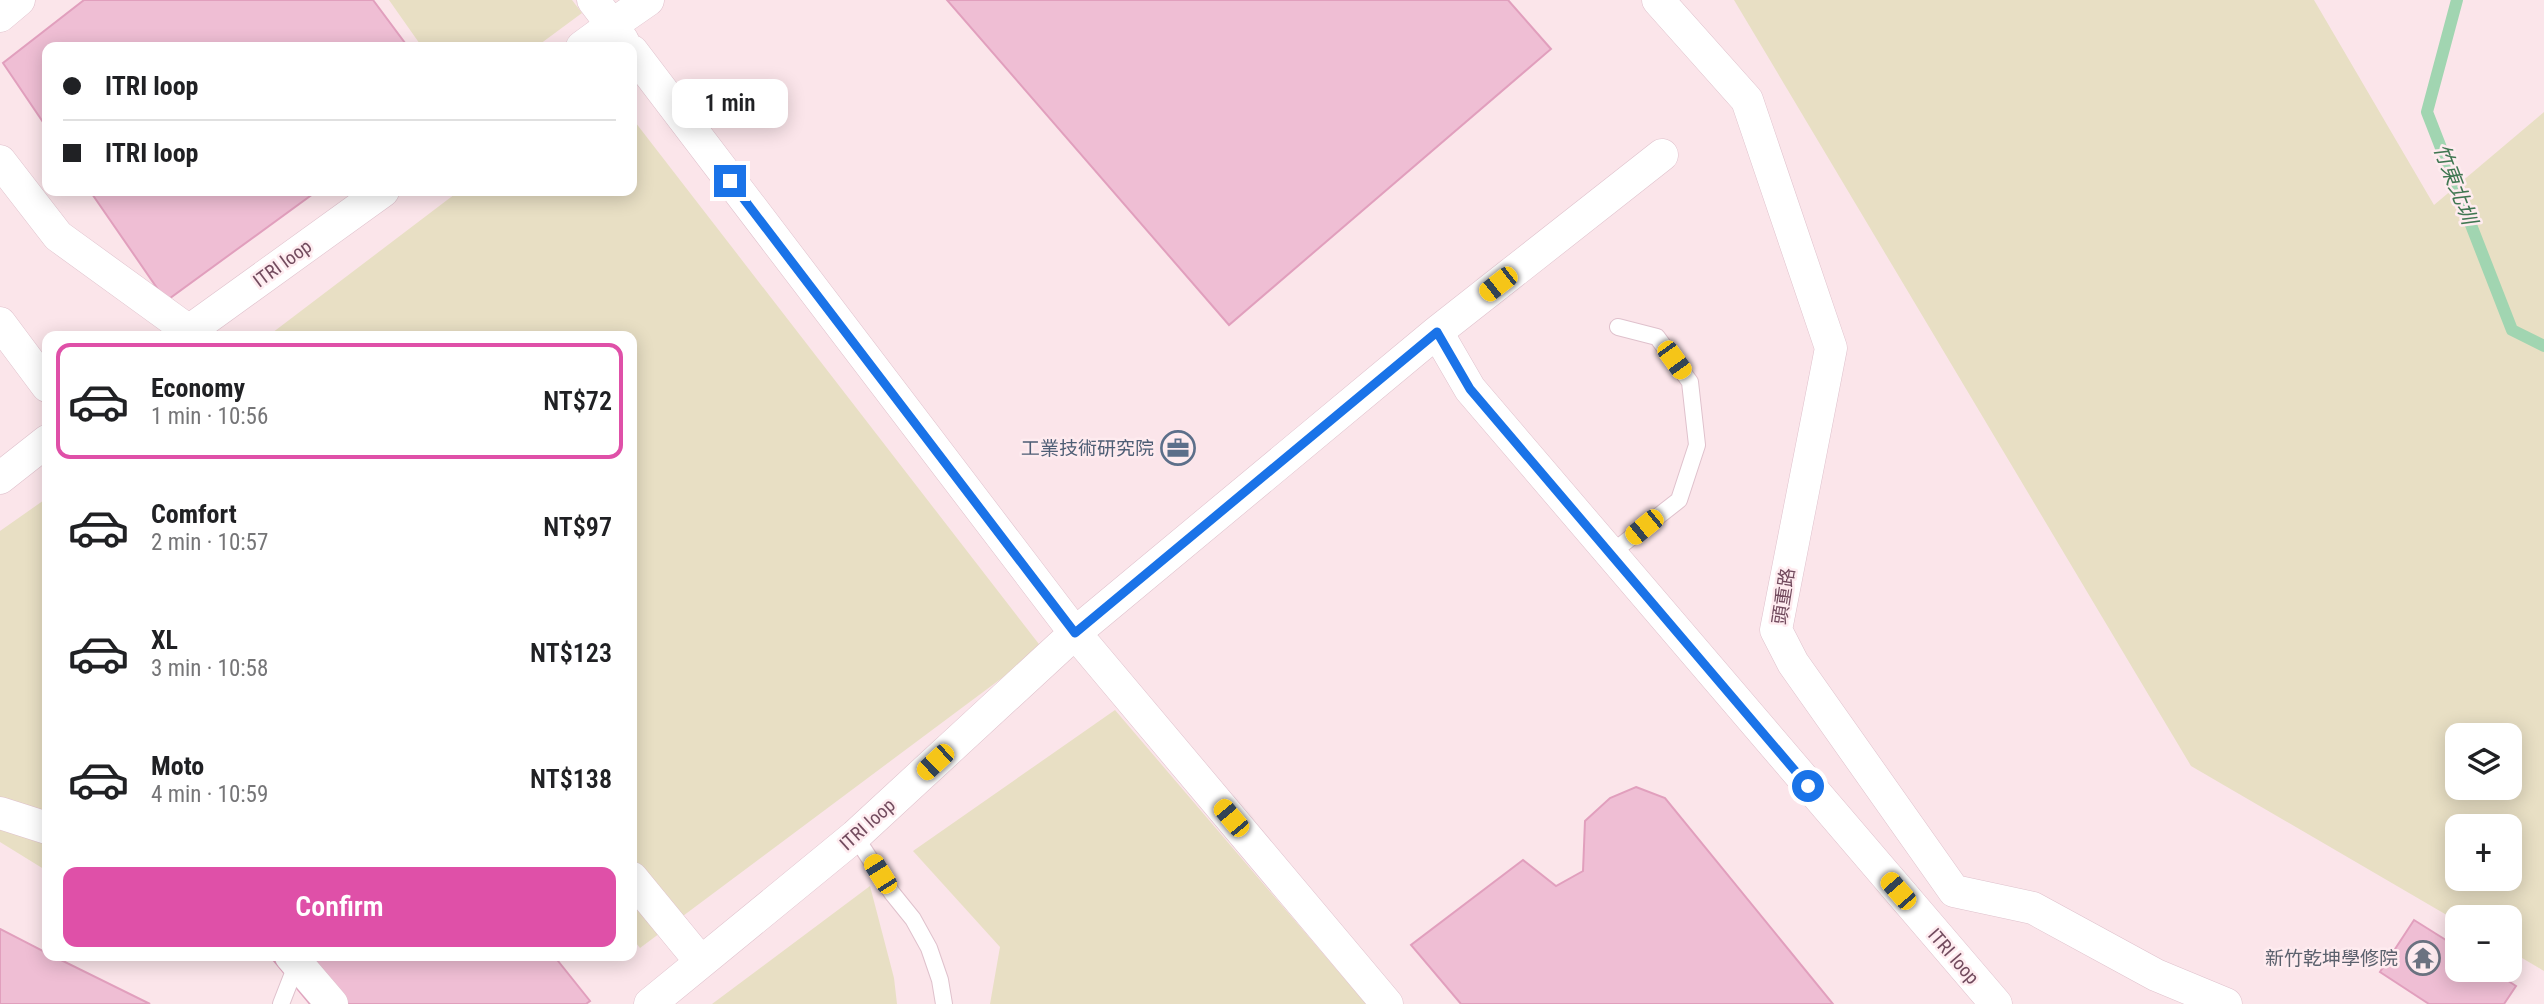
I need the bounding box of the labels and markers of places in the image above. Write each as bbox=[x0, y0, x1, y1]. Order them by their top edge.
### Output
office icon: 工業技術研究院 bbox=[1159, 429, 1197, 467]
place label: 工業技術研究院 bbox=[1021, 437, 1154, 460]
temple icon: 新竹乾坤學修院 bbox=[2404, 939, 2442, 977]
place label: 新竹乾坤學修院 bbox=[2265, 947, 2398, 970]

